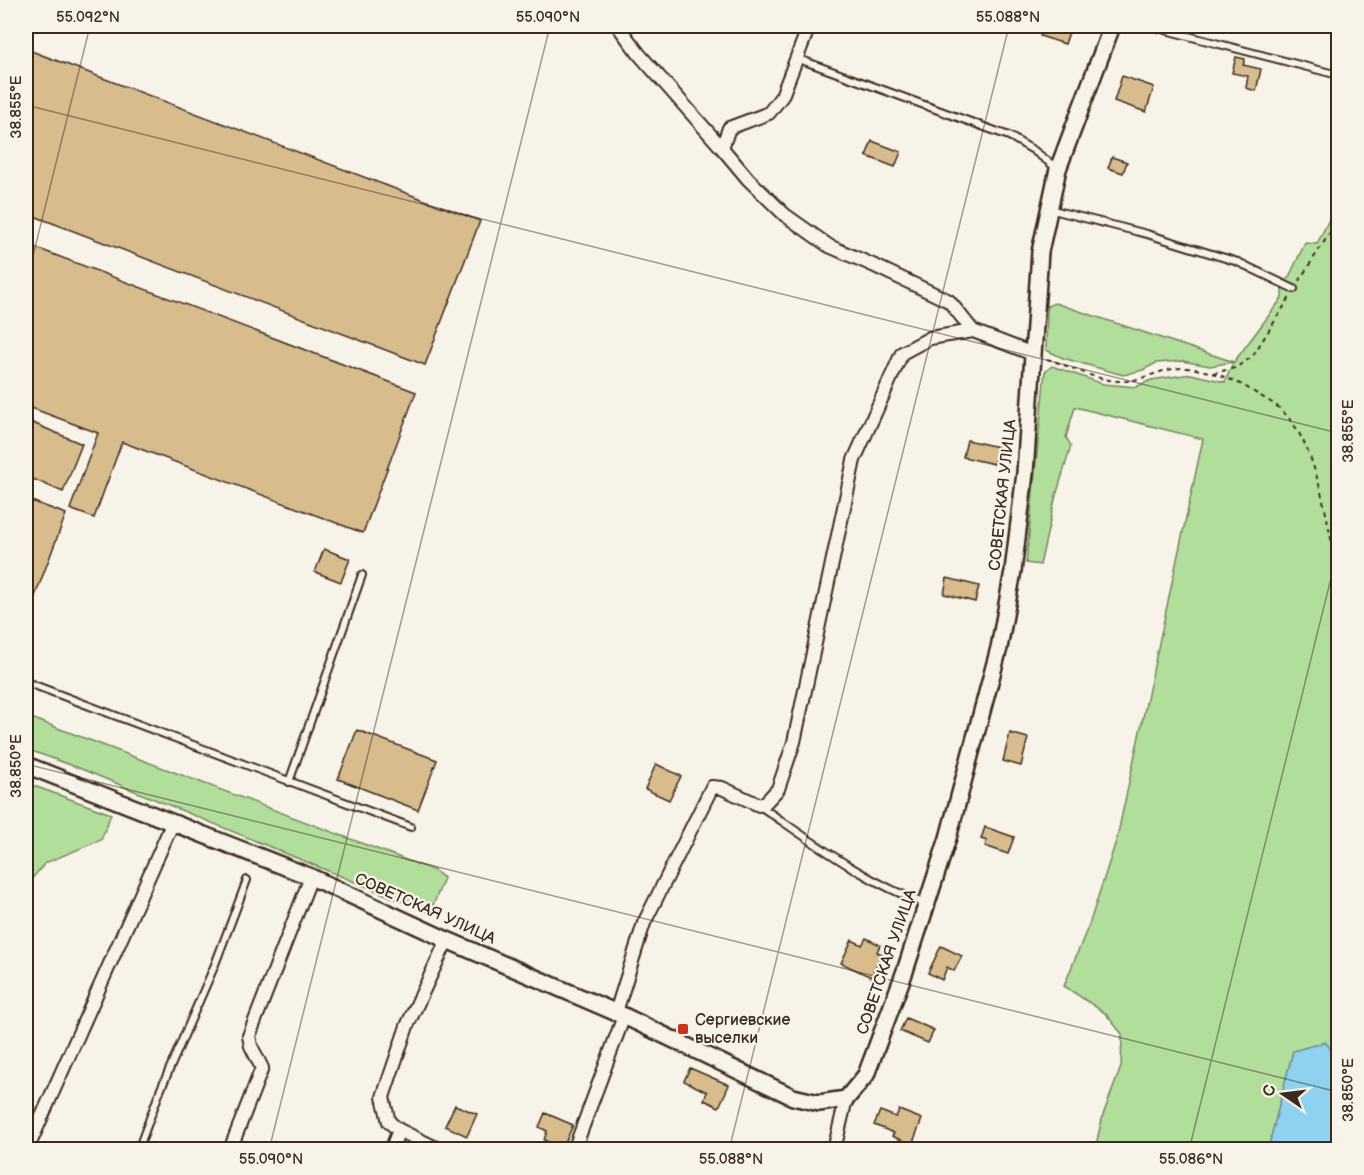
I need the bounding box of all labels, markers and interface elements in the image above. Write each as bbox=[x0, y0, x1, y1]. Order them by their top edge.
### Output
text: 55.092°N bbox=[56, 8, 120, 27]
text: 55.090°N bbox=[516, 8, 580, 27]
text: 55.088°N bbox=[976, 8, 1040, 27]
text: 38.855°E bbox=[7, 75, 26, 139]
text: 38.855°E bbox=[1339, 399, 1358, 463]
street label: СОВЕТСКАЯ УЛИЦА bbox=[986, 418, 1020, 572]
text: 38.850°E bbox=[7, 734, 26, 798]
street label: СОВЕТСКАЯ УЛИЦА bbox=[352, 869, 499, 949]
street label: СОВЕТСКАЯ УЛИЦА bbox=[853, 887, 921, 1037]
place label: Сергиевские выселки bbox=[695, 1011, 791, 1048]
marker: Сергиевские выселки bbox=[676, 1022, 690, 1036]
text: 38.850°E bbox=[1339, 1058, 1358, 1122]
north arrow bbox=[1253, 1064, 1313, 1124]
text: С bbox=[1259, 1083, 1280, 1098]
text: 55.090°N bbox=[239, 1150, 303, 1169]
text: 55.088°N bbox=[699, 1150, 763, 1169]
text: 55.086°N bbox=[1159, 1150, 1223, 1169]

